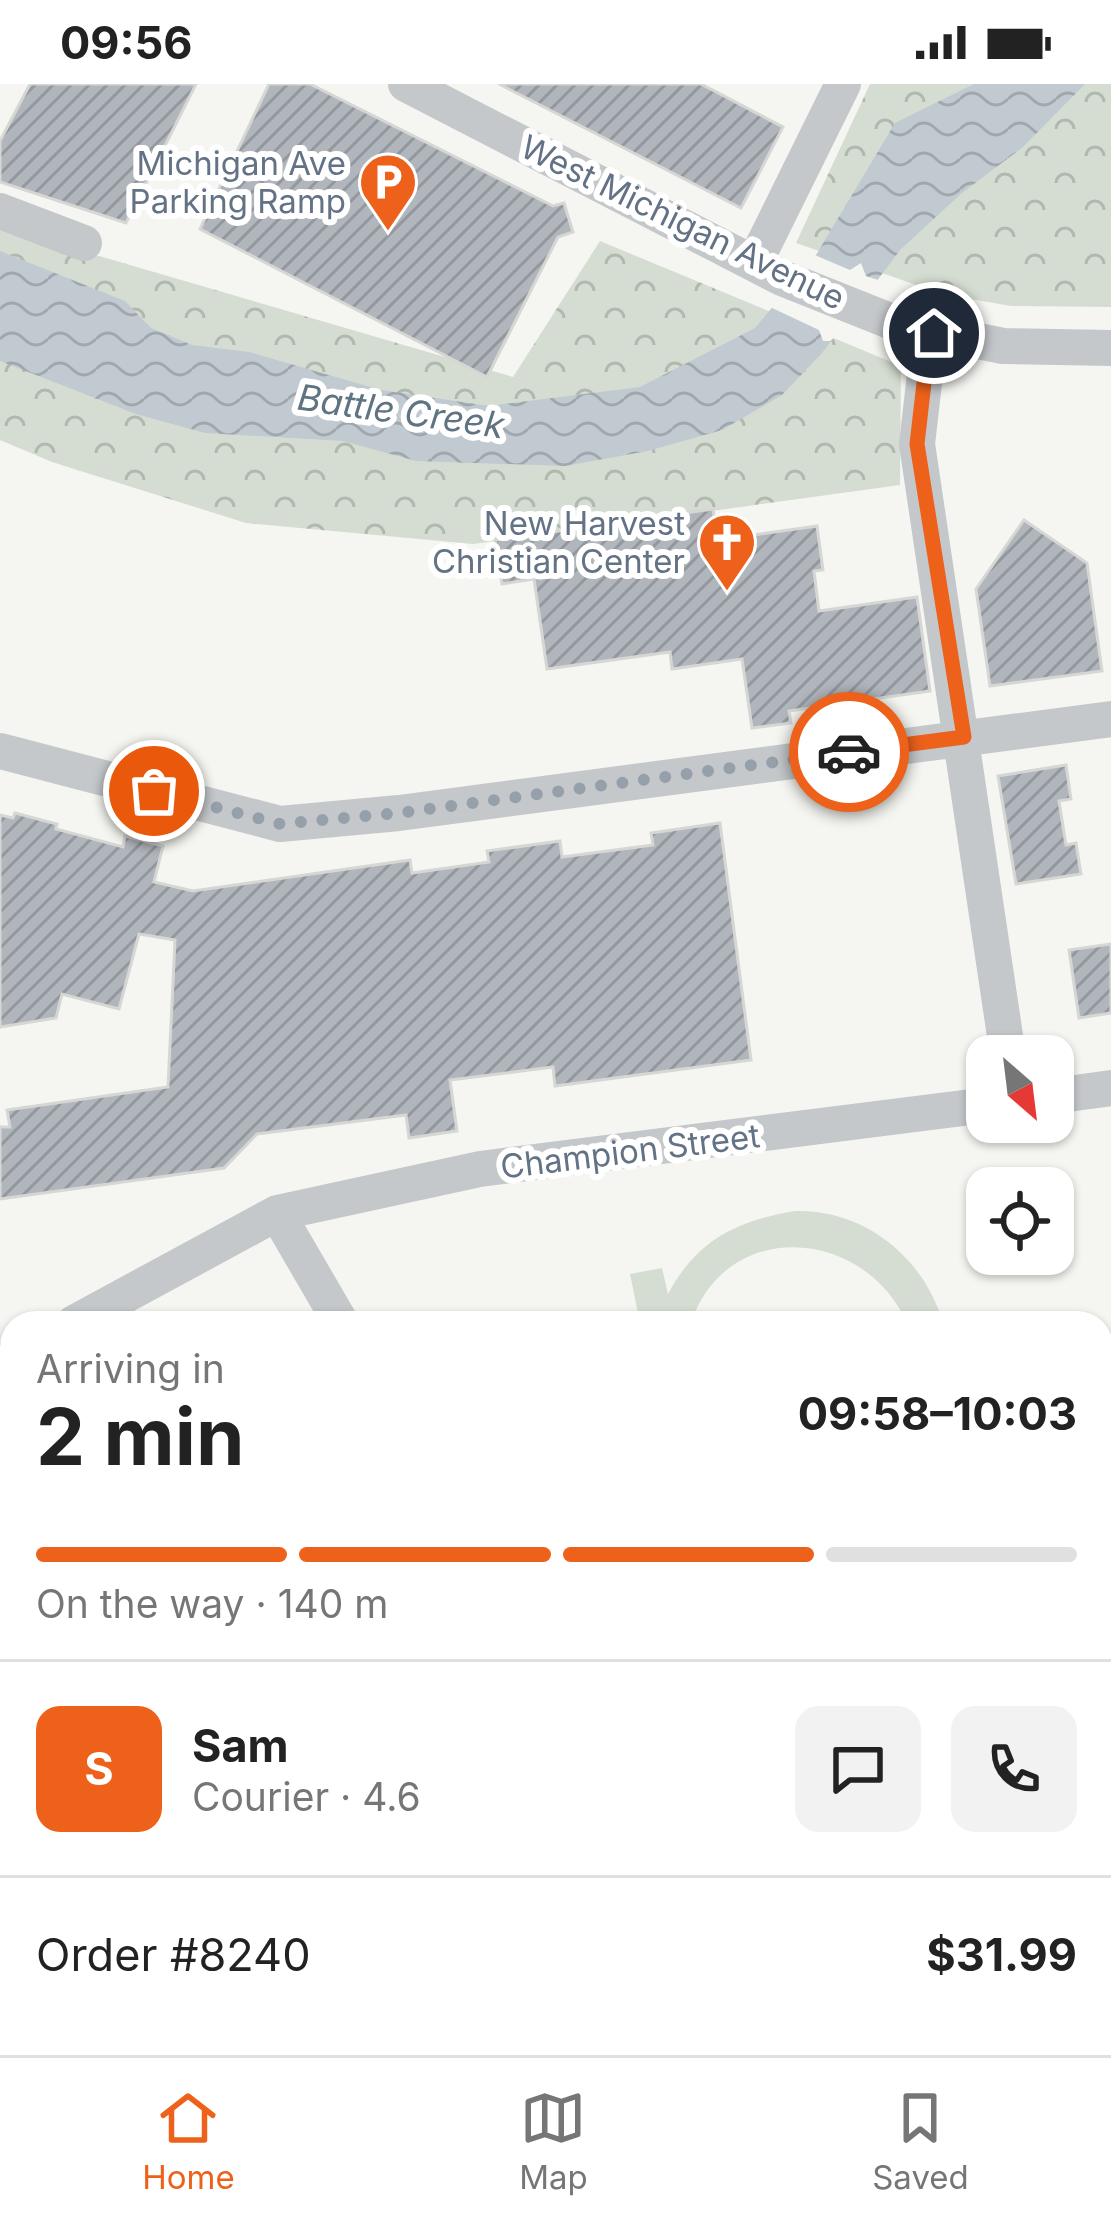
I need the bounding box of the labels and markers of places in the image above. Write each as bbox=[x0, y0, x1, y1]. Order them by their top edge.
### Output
place label: Michigan Ave Parking Ramp bbox=[130, 143, 346, 221]
parking icon: Michigan Ave Parking Ramp bbox=[357, 151, 419, 233]
pin bbox=[883, 282, 985, 384]
place label: New Harvest Christian Center bbox=[432, 503, 685, 581]
church icon: New Harvest Christian Center bbox=[696, 511, 758, 593]
pin bbox=[103, 740, 205, 842]

